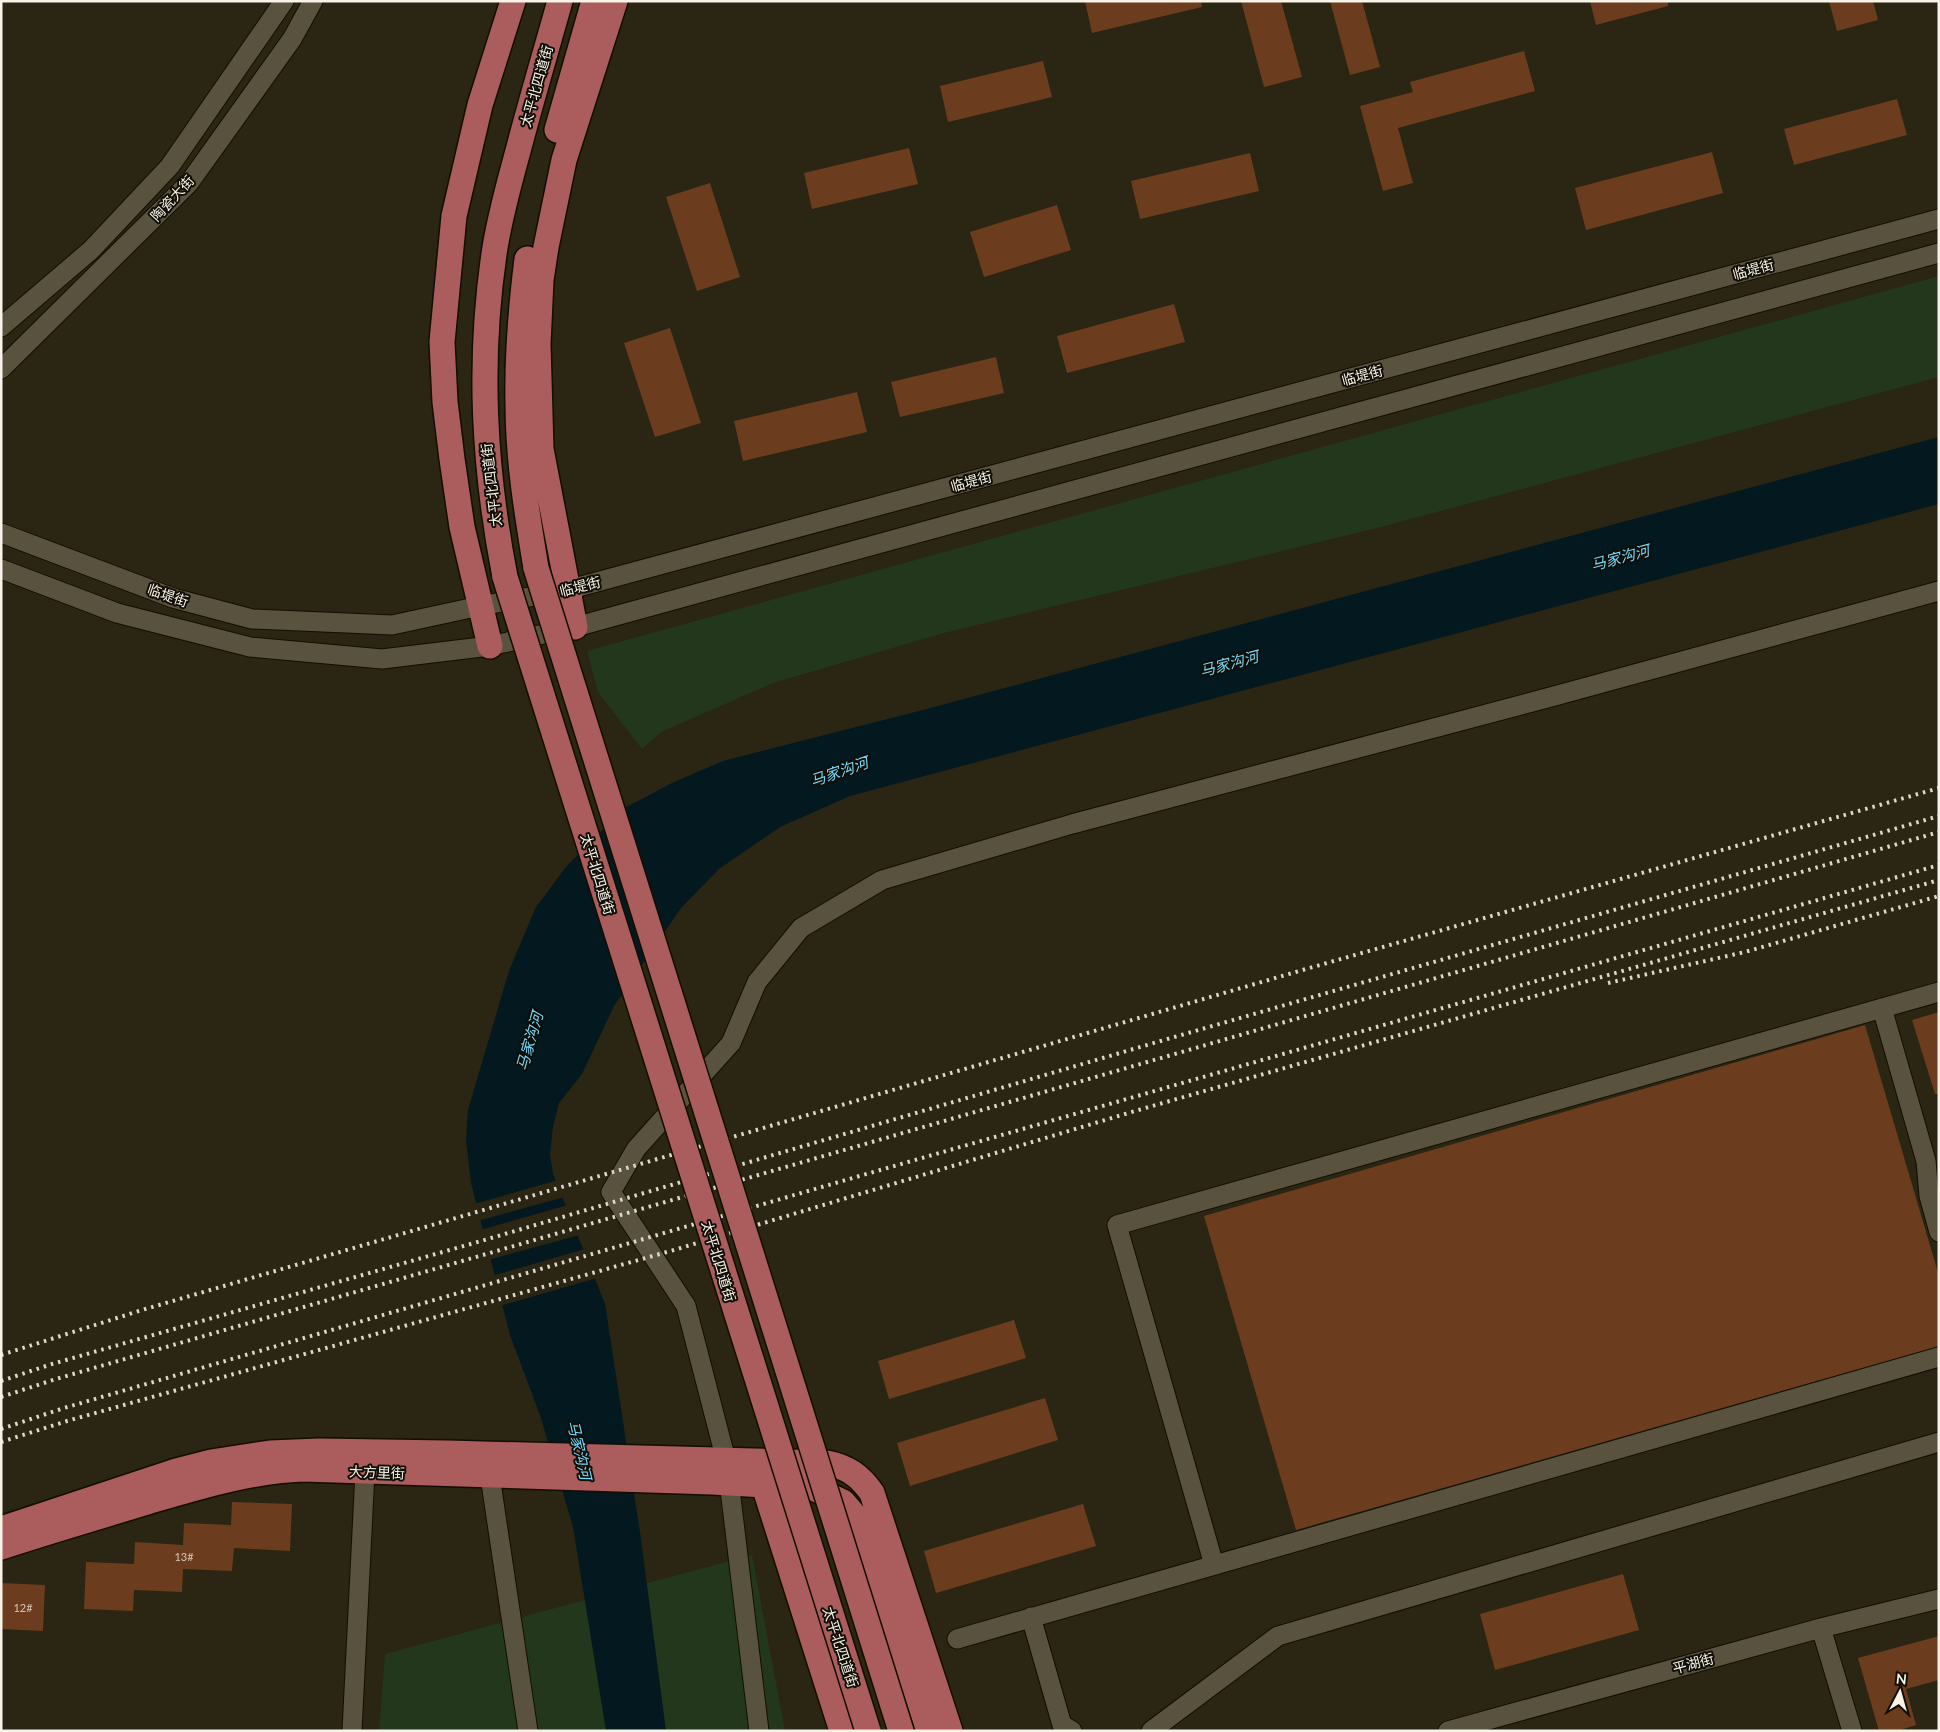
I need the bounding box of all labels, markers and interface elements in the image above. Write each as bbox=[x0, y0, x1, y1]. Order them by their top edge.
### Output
street label: 太平北四道街 bbox=[516, 43, 556, 129]
street label: 陶瓷大街 bbox=[147, 172, 197, 224]
street label: 临堤街 bbox=[1731, 255, 1775, 283]
street label: 临堤街 bbox=[1340, 361, 1384, 389]
street label: 太平北四道街 bbox=[477, 442, 505, 528]
street label: 临堤街 bbox=[949, 467, 993, 495]
water label: 马家沟河 bbox=[1589, 540, 1654, 573]
street label: 临堤街 bbox=[558, 573, 602, 599]
street label: 临堤街 bbox=[145, 580, 191, 610]
water label: 马家沟河 bbox=[1198, 646, 1263, 679]
water label: 马家沟河 bbox=[808, 752, 873, 789]
street label: 太平北四道街 bbox=[578, 831, 618, 917]
water label: 马家沟河 bbox=[512, 1007, 547, 1072]
street label: 太平北四道街 bbox=[699, 1218, 739, 1304]
water label: 马家沟河 bbox=[564, 1419, 596, 1484]
street label: 大方里街 bbox=[349, 1463, 405, 1481]
house number: 13# bbox=[174, 1550, 194, 1563]
house number: 12# bbox=[13, 1601, 33, 1614]
street label: 太平北四道街 bbox=[820, 1604, 862, 1690]
street label: 平湖街 bbox=[1671, 1649, 1715, 1677]
north arrow bbox=[1875, 1667, 1925, 1717]
text: N bbox=[1895, 1670, 1908, 1688]

